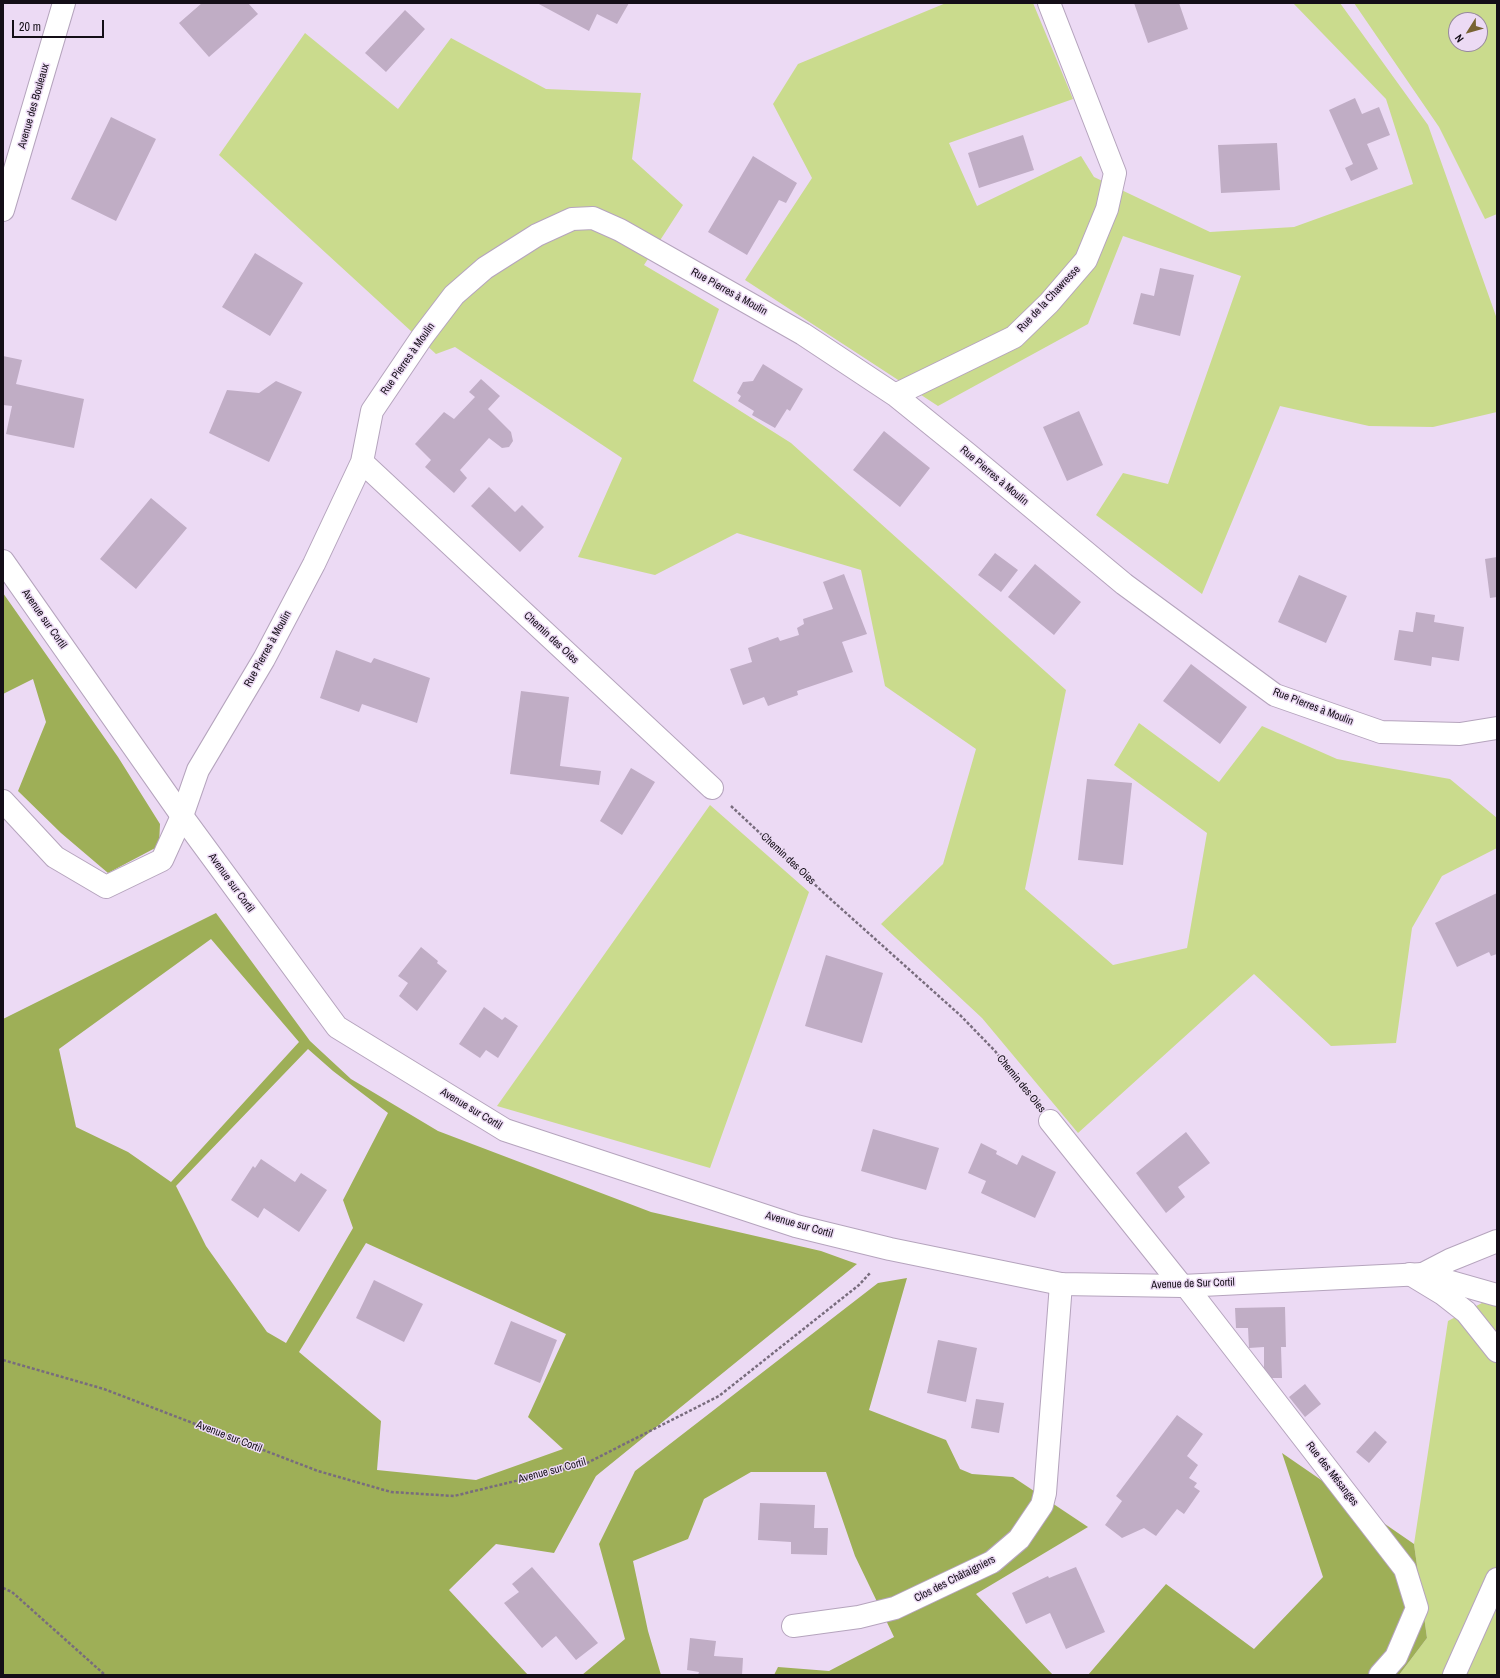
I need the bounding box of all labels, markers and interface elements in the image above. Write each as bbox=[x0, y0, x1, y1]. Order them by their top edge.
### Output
scale bar bbox=[14, 12, 106, 38]
north arrow bbox=[1448, 12, 1488, 52]
text: 20 m bbox=[19, 19, 41, 35]
text: N bbox=[1452, 32, 1467, 45]
street label: Avenue des Bouleaux bbox=[16, 62, 52, 150]
street label: Rue de la Chawresse bbox=[1015, 263, 1083, 335]
street label: Rue Pierres à Moulin bbox=[689, 266, 769, 318]
street label: Rue Pierres à Moulin bbox=[378, 320, 438, 398]
street label: Rue Pierres à Moulin bbox=[957, 444, 1031, 508]
street label: Avenue sur Cortil bbox=[19, 587, 69, 651]
street label: Rue Pierres à Moulin bbox=[242, 609, 294, 689]
street label: Chemin des Oies bbox=[521, 609, 581, 667]
street label: Rue Pierres à Moulin bbox=[1271, 686, 1355, 728]
street label: Chemin des Oies bbox=[758, 830, 818, 888]
street label: Avenue sur Cortil bbox=[205, 851, 257, 915]
street label: Chemin des Oies bbox=[994, 1053, 1048, 1115]
street label: Avenue sur Cortil bbox=[438, 1085, 504, 1133]
street label: Avenue sur Cortil bbox=[764, 1209, 834, 1241]
street label: Avenue de Sur Cortil bbox=[1151, 1276, 1235, 1292]
street label: Avenue sur Cortil bbox=[194, 1418, 264, 1456]
street label: Rue des Mésanges bbox=[1303, 1439, 1361, 1509]
street label: Avenue sur Cortil bbox=[517, 1456, 587, 1486]
street label: Clos des Châtaigniers bbox=[912, 1553, 998, 1605]

